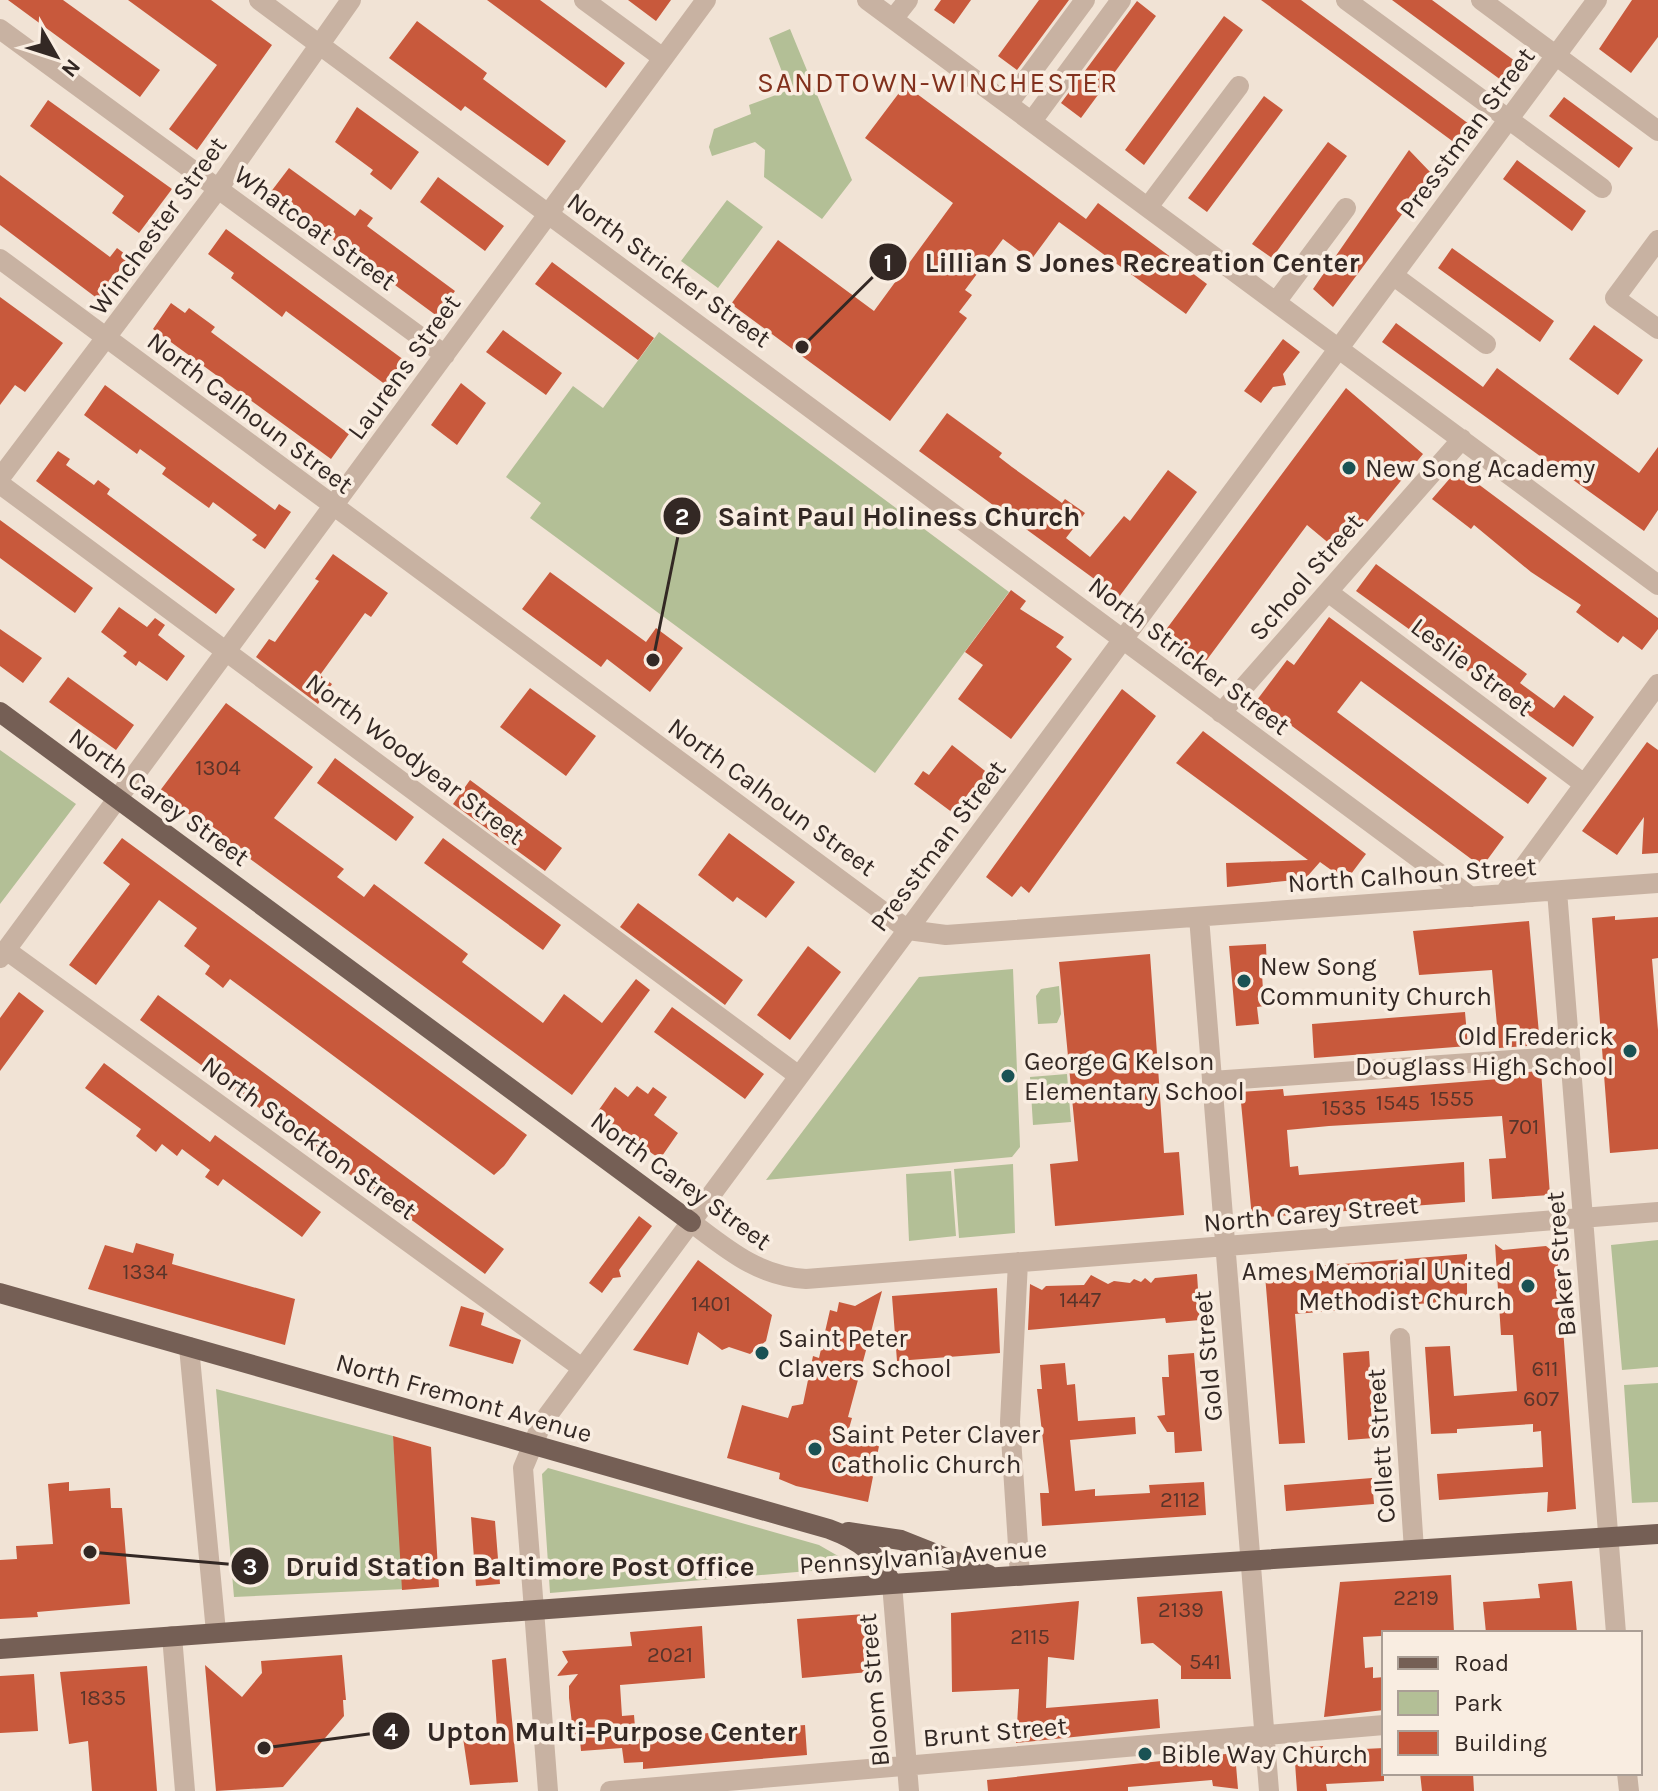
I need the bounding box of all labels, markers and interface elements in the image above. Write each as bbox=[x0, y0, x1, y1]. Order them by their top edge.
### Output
north arrow bbox=[16, 16, 96, 96]
street label: Presstman Street bbox=[1393, 41, 1542, 225]
text: N bbox=[56, 54, 86, 82]
district label: SANDTOWN-WINCHESTER bbox=[757, 66, 1119, 99]
street label: Winchester Street bbox=[83, 131, 233, 321]
street label: Whatcoat Street bbox=[228, 159, 402, 297]
street label: North Stricker Street bbox=[561, 186, 777, 354]
callout: Lillian S Jones Recreation Center bbox=[868, 236, 1375, 288]
text: Lillian S Jones Recreation Center bbox=[925, 246, 1359, 279]
text: 1 bbox=[884, 249, 892, 277]
street label: Laurens Street bbox=[341, 288, 467, 446]
street label: North Calhoun Street bbox=[141, 326, 359, 501]
place label: New Song Academy bbox=[1365, 453, 1595, 484]
marker: New Song Academy bbox=[1340, 459, 1358, 477]
callout: Saint Paul Holiness Church bbox=[662, 490, 1097, 542]
text: Saint Paul Holiness Church bbox=[717, 500, 1081, 533]
text: 2 bbox=[675, 503, 689, 531]
street label: School Street bbox=[1242, 507, 1370, 647]
street label: North Stricker Street bbox=[1082, 570, 1296, 742]
street label: Leslie Street bbox=[1405, 611, 1539, 723]
street label: North Woodyear Street bbox=[299, 667, 531, 852]
street label: North Calhoun Street bbox=[662, 711, 882, 883]
street label: North Carey Street bbox=[63, 721, 256, 873]
street label: Presstman Street bbox=[864, 754, 1013, 938]
house number: 1304 bbox=[195, 755, 241, 781]
street label: North Calhoun Street bbox=[1286, 851, 1538, 899]
place label: New Song Community Church bbox=[1260, 951, 1492, 1012]
marker: New Song Community Church bbox=[1235, 972, 1253, 990]
place label: Old Frederick Douglass High School bbox=[1355, 1021, 1614, 1082]
marker: Old Frederick Douglass High School bbox=[1621, 1042, 1639, 1060]
place label: George G Kelson Elementary School bbox=[1024, 1046, 1245, 1107]
street label: North Stockton Street bbox=[196, 1050, 423, 1227]
marker: George G Kelson Elementary School bbox=[999, 1067, 1017, 1085]
house number: 1555 bbox=[1430, 1086, 1474, 1112]
house number: 1545 bbox=[1376, 1090, 1420, 1116]
house number: 1535 bbox=[1321, 1095, 1367, 1121]
street label: North Carey Street bbox=[585, 1105, 778, 1257]
house number: 701 bbox=[1509, 1114, 1539, 1140]
street label: North Carey Street bbox=[1202, 1189, 1420, 1239]
street label: Baker Street bbox=[1539, 1190, 1583, 1338]
place label: Ames Memorial United Methodist Church bbox=[1242, 1256, 1512, 1317]
house number: 1334 bbox=[122, 1259, 168, 1285]
marker: Ames Memorial United Methodist Church bbox=[1519, 1277, 1537, 1295]
house number: 1447 bbox=[1059, 1287, 1101, 1313]
street label: Gold Street bbox=[1187, 1289, 1229, 1423]
house number: 1401 bbox=[691, 1291, 731, 1317]
place label: Saint Peter Clavers School bbox=[778, 1323, 952, 1384]
marker: Saint Peter Clavers School bbox=[753, 1344, 771, 1362]
street label: North Fremont Avenue bbox=[332, 1347, 596, 1449]
house number: 611 bbox=[1531, 1356, 1559, 1382]
street label: Collett Street bbox=[1360, 1367, 1402, 1524]
house number: 607 bbox=[1523, 1386, 1559, 1412]
place label: Saint Peter Claver Catholic Church bbox=[831, 1419, 1041, 1480]
marker: Saint Peter Claver Catholic Church bbox=[806, 1440, 824, 1458]
house number: 2112 bbox=[1160, 1487, 1200, 1513]
street label: Pennsylvania Avenue bbox=[798, 1533, 1048, 1581]
callout: Druid Station Baltimore Post Office bbox=[230, 1540, 771, 1592]
text: Druid Station Baltimore Post Office bbox=[285, 1550, 755, 1583]
text: 3 bbox=[243, 1553, 257, 1581]
house number: 2219 bbox=[1393, 1585, 1439, 1611]
house number: 2139 bbox=[1158, 1597, 1204, 1623]
street label: Bloom Street bbox=[852, 1612, 896, 1768]
house number: 2115 bbox=[1010, 1624, 1050, 1650]
legend bbox=[1382, 1631, 1642, 1775]
house number: 2021 bbox=[647, 1642, 693, 1668]
house number: 541 bbox=[1189, 1649, 1221, 1675]
text: Road bbox=[1454, 1649, 1509, 1677]
house number: 1835 bbox=[80, 1685, 126, 1711]
text: Park bbox=[1454, 1689, 1503, 1717]
callout: Upton Multi-Purpose Center bbox=[371, 1705, 813, 1757]
street label: Brunt Street bbox=[922, 1710, 1068, 1754]
text: Upton Multi-Purpose Center bbox=[427, 1715, 797, 1748]
text: 4 bbox=[384, 1718, 398, 1746]
text: Building bbox=[1454, 1729, 1547, 1757]
place label: Bible Way Church bbox=[1161, 1739, 1368, 1770]
marker: Bible Way Church bbox=[1136, 1745, 1154, 1763]

